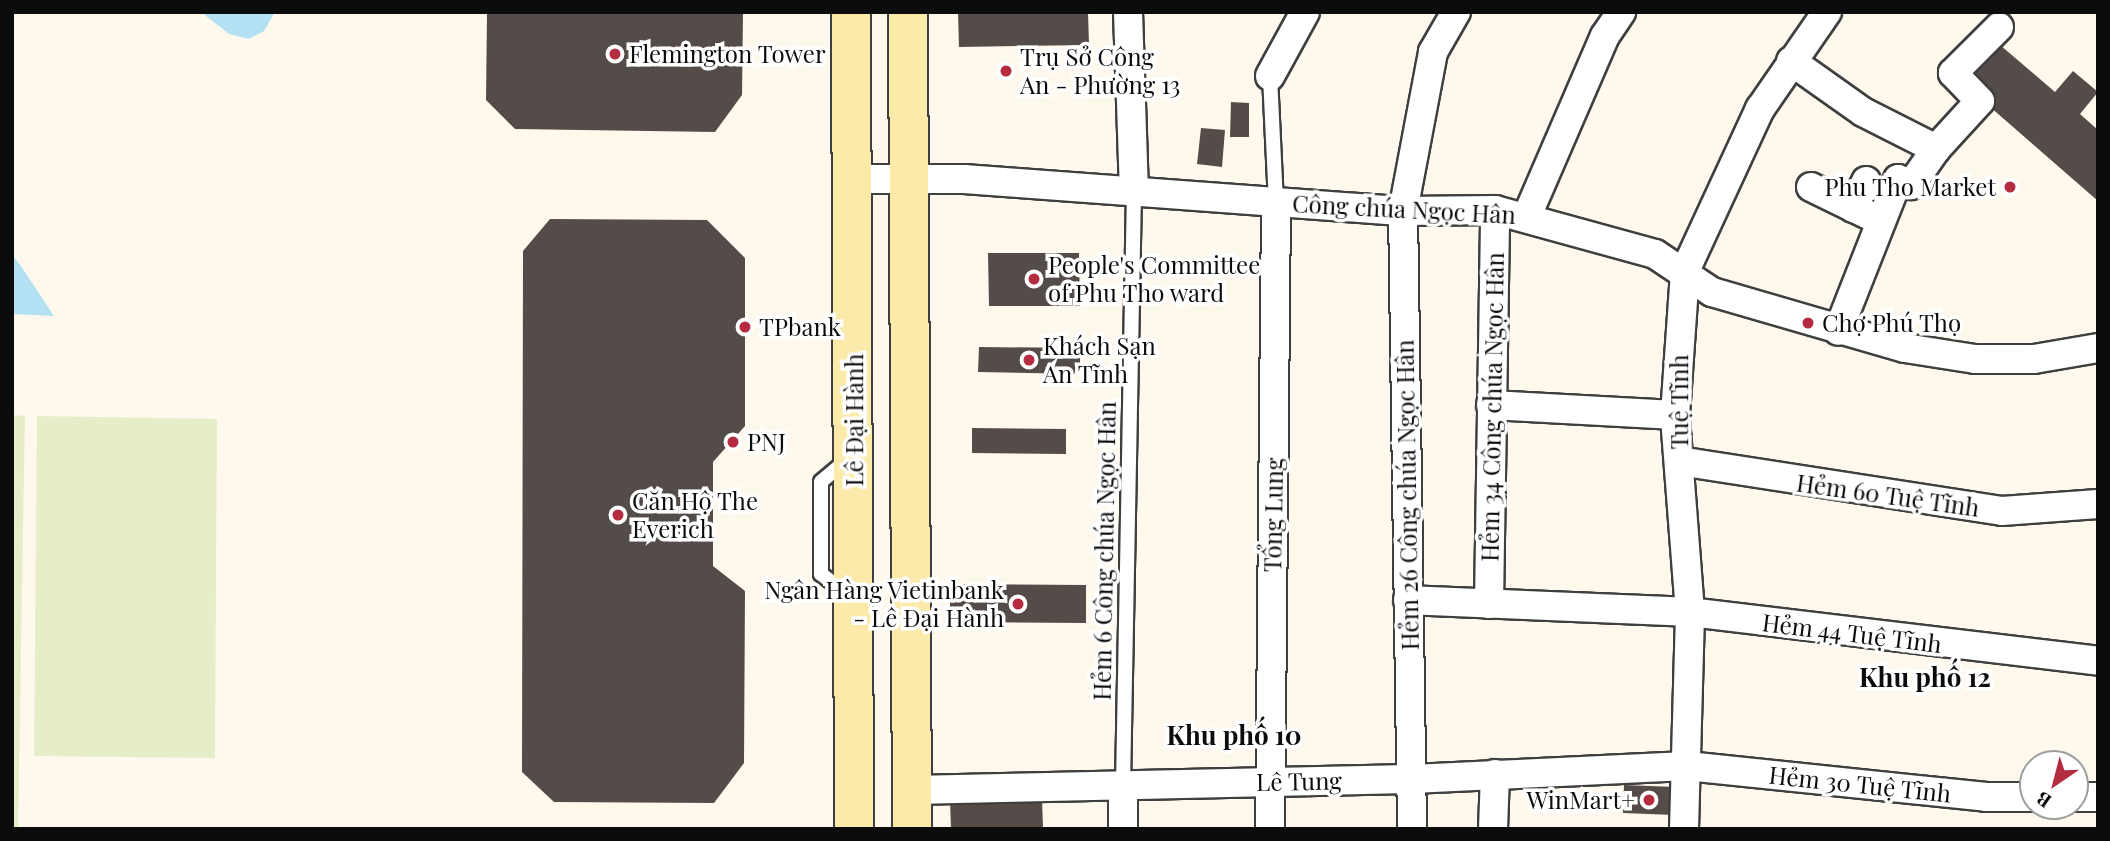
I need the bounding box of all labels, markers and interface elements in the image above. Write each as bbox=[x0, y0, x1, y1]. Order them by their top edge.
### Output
place label: Flemington Tower bbox=[629, 40, 826, 68]
place label: Trụ Sở Công An - Phường 13 bbox=[1020, 43, 1180, 99]
marker: Flemington Tower bbox=[607, 46, 623, 62]
marker: Trụ Sở Công An - Phường 13 bbox=[998, 63, 1014, 79]
place label: Phu Tho Market bbox=[1824, 173, 1996, 201]
marker: Phu Tho Market bbox=[2002, 179, 2018, 195]
street label: Công chúa Ngọc Hân bbox=[1291, 189, 1517, 229]
place label: People's Committee of Phu Tho ward bbox=[1048, 251, 1260, 307]
street label: Hẻm 34 Công chúa Ngọc Hân bbox=[1475, 252, 1509, 562]
marker: People's Committee of Phu Tho ward bbox=[1026, 271, 1042, 287]
place label: Chợ Phú Thọ bbox=[1822, 309, 1962, 337]
place label: TPbank bbox=[759, 313, 841, 341]
marker: Chợ Phú Thọ bbox=[1800, 315, 1816, 331]
marker: TPbank bbox=[737, 319, 753, 335]
place label: Khách Sạn An Tĩnh bbox=[1043, 332, 1156, 388]
street label: Hẻm 26 Công chúa Ngọc Hân bbox=[1390, 339, 1424, 651]
marker: Khách Sạn An Tĩnh bbox=[1021, 352, 1037, 368]
street label: Lê Đại Hành bbox=[840, 354, 868, 486]
street label: Tuệ Tĩnh bbox=[1665, 354, 1693, 450]
street label: Hẻm 6 Công chúa Ngọc Hân bbox=[1087, 401, 1121, 701]
place label: PNJ bbox=[747, 428, 786, 456]
marker: PNJ bbox=[725, 434, 741, 450]
street label: Tổng Lung bbox=[1258, 457, 1288, 573]
street label: Hẻm 60 Tuệ Tĩnh bbox=[1794, 468, 1982, 522]
place label: Căn Hộ The Everich bbox=[632, 487, 759, 543]
marker: Căn Hộ The Everich bbox=[610, 507, 626, 523]
place label: Ngân Hàng Vietinbank - Lê Đại Hành bbox=[764, 576, 1004, 632]
marker: Ngân Hàng Vietinbank - Lê Đại Hành bbox=[1010, 596, 1026, 612]
street label: Hẻm 44 Tuệ Tĩnh bbox=[1760, 608, 1944, 658]
district label: Khu phố 12 bbox=[1859, 661, 1991, 693]
district label: Khu phố 10 bbox=[1166, 719, 1302, 751]
north arrow bbox=[2019, 750, 2089, 820]
street label: Hẻm 30 Tuệ Tĩnh bbox=[1767, 760, 1953, 808]
street label: Lê Tung bbox=[1256, 766, 1342, 796]
place label: WinMart+ bbox=[1526, 786, 1635, 814]
text: B bbox=[2030, 786, 2056, 815]
marker: WinMart+ bbox=[1641, 792, 1657, 808]

